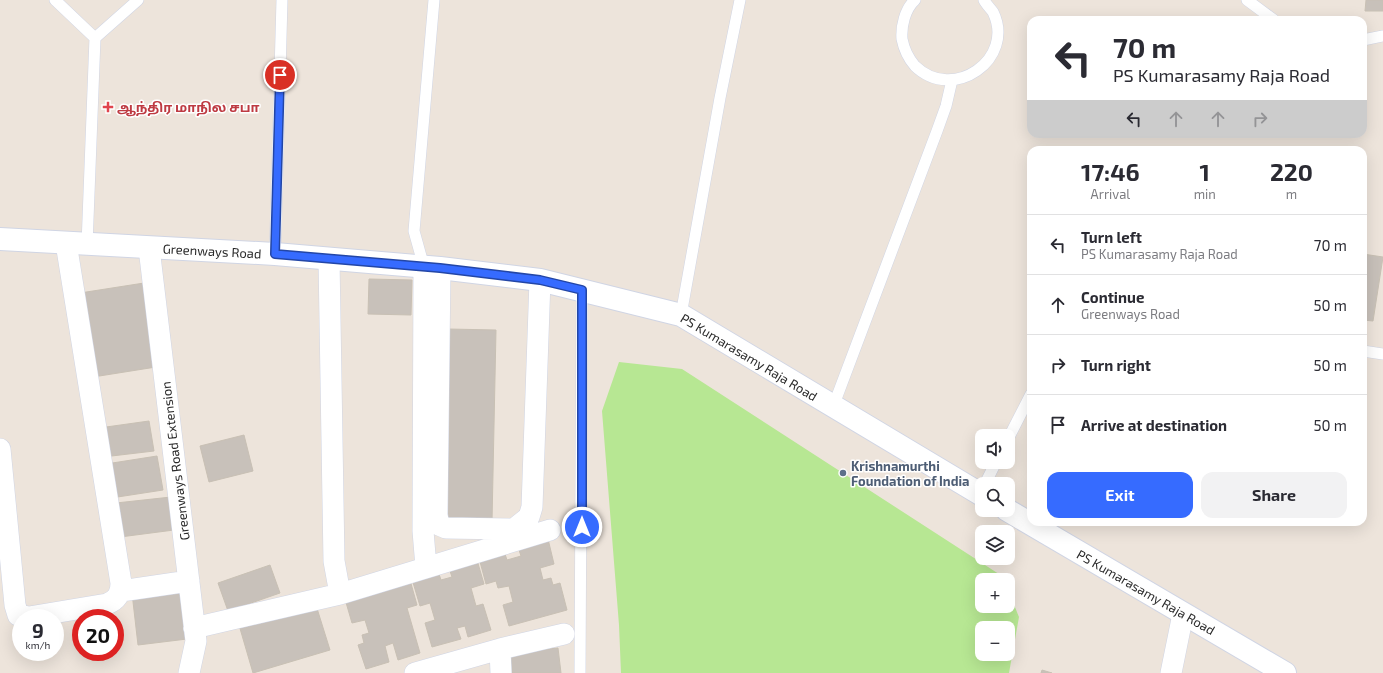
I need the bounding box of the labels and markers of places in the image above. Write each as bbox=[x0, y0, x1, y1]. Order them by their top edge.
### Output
pin bbox=[263, 58, 297, 92]
place label: ஆந்திர மாநில சபா bbox=[117, 99, 259, 117]
marker: ஆந்திர மாநில சபா bbox=[102, 101, 114, 113]
place label: Krishnamurthi Foundation of India bbox=[851, 458, 969, 489]
marker: Krishnamurthi Foundation of India bbox=[838, 468, 848, 478]

